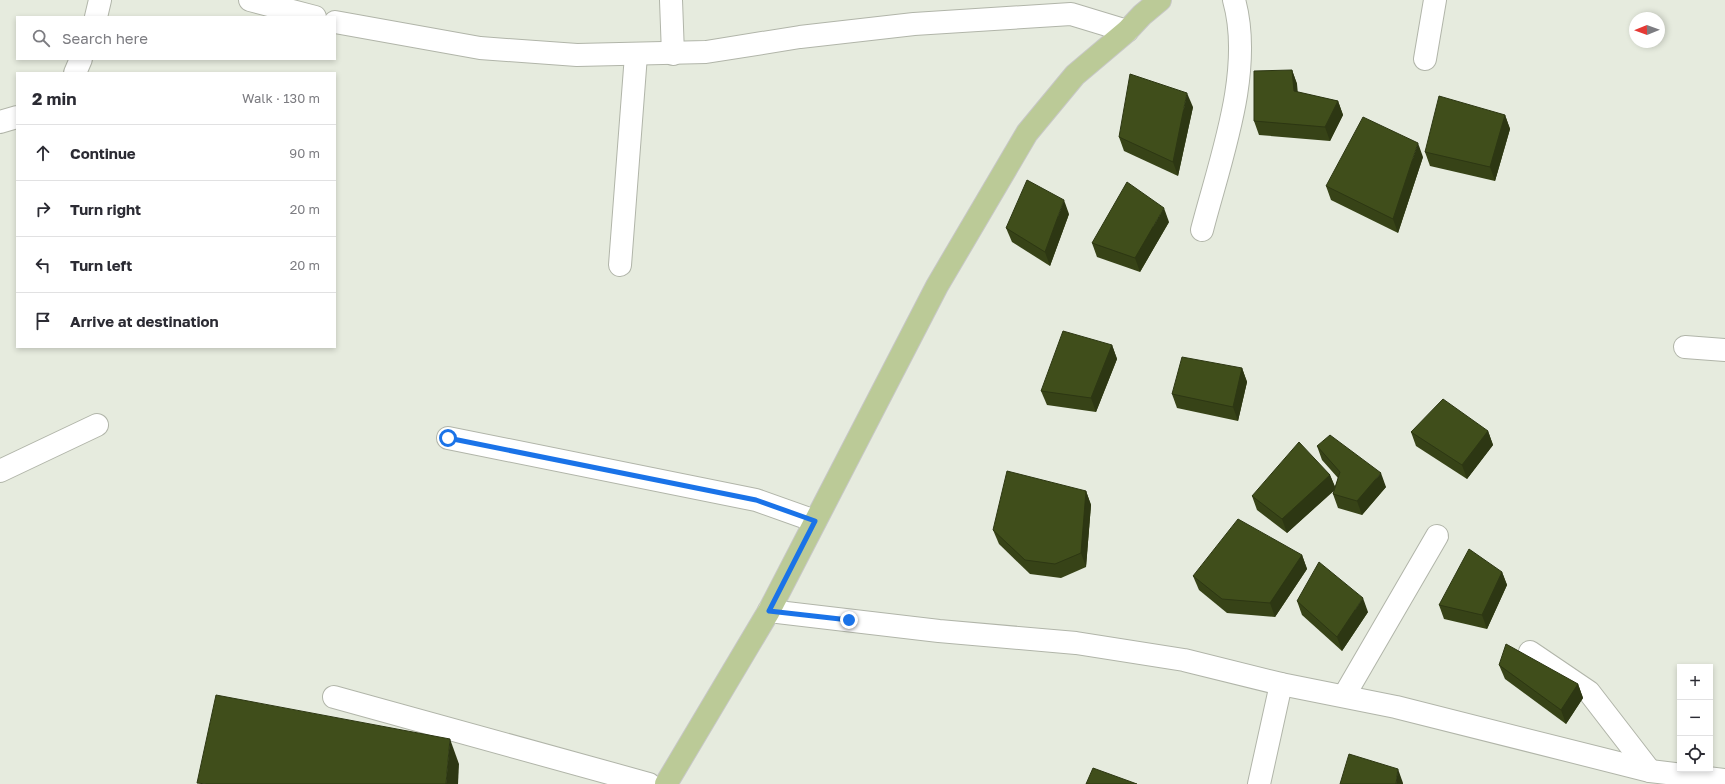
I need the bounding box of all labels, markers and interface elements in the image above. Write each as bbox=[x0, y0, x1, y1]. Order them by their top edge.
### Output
north arrow bbox=[1629, 12, 1665, 48]
search box bbox=[16, 16, 336, 60]
icon: search bbox=[30, 27, 52, 49]
text: Search here bbox=[62, 29, 148, 47]
text: 2 min bbox=[32, 88, 76, 109]
text: Walk · 130 m bbox=[242, 90, 320, 106]
icon: ahead bbox=[32, 142, 54, 164]
text: Continue bbox=[70, 144, 136, 162]
text: 90 m bbox=[289, 145, 320, 161]
icon: right bbox=[32, 198, 54, 220]
text: Turn right bbox=[70, 200, 141, 218]
text: 20 m bbox=[290, 201, 320, 217]
icon: left bbox=[32, 254, 54, 276]
text: Turn left bbox=[70, 256, 132, 274]
text: 20 m bbox=[290, 257, 320, 273]
icon: arrive bbox=[32, 310, 54, 332]
text: Arrive at destination bbox=[70, 312, 219, 330]
route start bbox=[439, 429, 457, 447]
route end bbox=[840, 611, 858, 629]
map controls bbox=[1677, 664, 1713, 772]
button: + bbox=[1677, 664, 1713, 700]
button: − bbox=[1677, 700, 1713, 736]
button: locate bbox=[1677, 736, 1713, 772]

